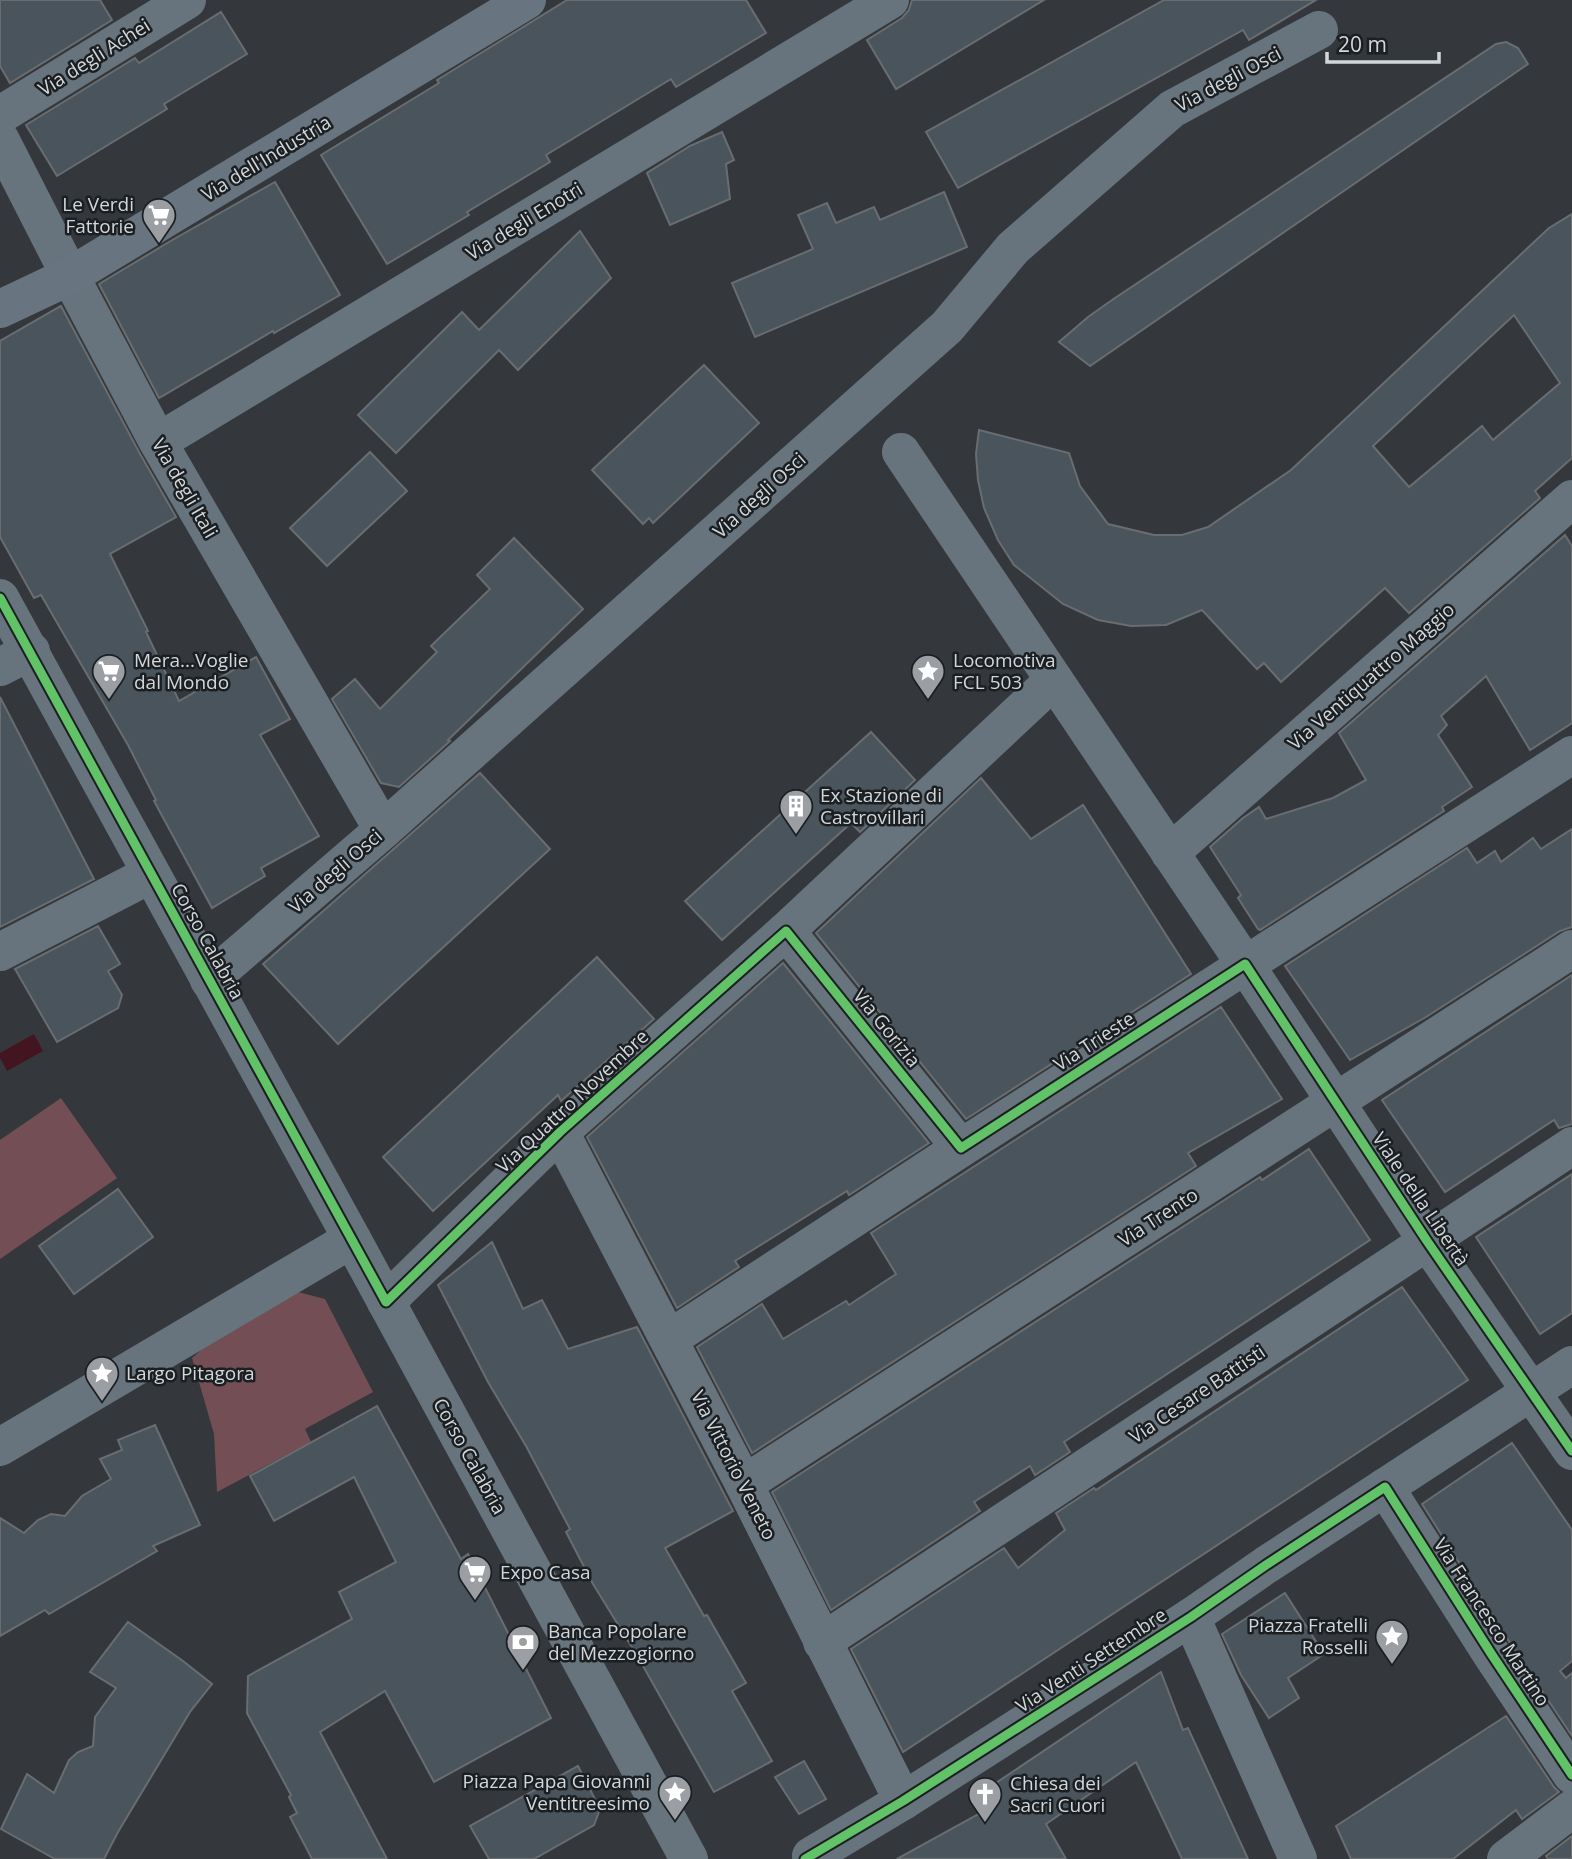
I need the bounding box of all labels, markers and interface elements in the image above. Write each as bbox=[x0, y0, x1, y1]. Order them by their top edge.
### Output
street label: Via degli Achei bbox=[33, 12, 155, 102]
scale bar bbox=[1327, 21, 1439, 65]
text: 20 m bbox=[1338, 30, 1387, 58]
street label: Via degli Osci bbox=[1170, 40, 1286, 118]
street label: Via dell'Industria bbox=[196, 109, 336, 207]
street label: Via degli Enotri bbox=[461, 176, 587, 266]
place label: Le Verdi Fattorie bbox=[62, 191, 134, 239]
supermarket icon: Le Verdi Fattorie bbox=[140, 196, 178, 245]
street label: Via degli Itali bbox=[146, 433, 224, 543]
street label: Via degli Osci bbox=[707, 446, 811, 544]
street label: Via Ventiquattro Maggio bbox=[1282, 596, 1460, 756]
place label: Mera...Voglie dal Mondo bbox=[134, 647, 248, 695]
place label: Locomotiva FCL 503 bbox=[953, 647, 1056, 695]
supermarket icon: Mera...Voglie dal Mondo bbox=[90, 652, 128, 701]
place icon: Locomotiva FCL 503 bbox=[909, 652, 947, 701]
place label: Ex Stazione di Castrovillari bbox=[820, 782, 942, 830]
building icon: Ex Stazione di Castrovillari bbox=[777, 787, 815, 836]
street label: Via degli Osci bbox=[283, 823, 387, 919]
street label: Corso Calabria bbox=[165, 878, 251, 1004]
street label: Via Gorizia bbox=[847, 983, 927, 1073]
street label: Via Trieste bbox=[1048, 1005, 1140, 1077]
street label: Via Quattro Novembre bbox=[490, 1023, 654, 1179]
street label: Viale della Libertà bbox=[1366, 1127, 1476, 1271]
street label: Via Trento bbox=[1113, 1181, 1203, 1253]
street label: Via Cesare Battisti bbox=[1124, 1339, 1270, 1449]
place icon: Largo Pitagora bbox=[83, 1354, 121, 1403]
place label: Largo Pitagora bbox=[126, 1360, 255, 1386]
street label: Via Vittorio Veneto bbox=[685, 1386, 783, 1544]
street label: Corso Calabria bbox=[427, 1393, 513, 1519]
street label: Via Francesco Martino bbox=[1428, 1533, 1556, 1711]
supermarket icon: Expo Casa bbox=[456, 1553, 494, 1602]
place label: Expo Casa bbox=[500, 1559, 591, 1585]
street label: Via Venti Settembre bbox=[1011, 1602, 1171, 1718]
place label: Piazza Fratelli Rosselli bbox=[1248, 1612, 1368, 1660]
place icon: Piazza Fratelli Rosselli bbox=[1373, 1617, 1411, 1666]
place label: Banca Popolare del Mezzogiorno bbox=[548, 1618, 694, 1666]
bank icon: Banca Popolare del Mezzogiorno bbox=[504, 1623, 542, 1672]
place label: Piazza Papa Giovanni Ventitreesimo bbox=[463, 1768, 650, 1816]
place label: Chiesa dei Sacri Cuori bbox=[1010, 1770, 1105, 1818]
place icon: Piazza Papa Giovanni Ventitreesimo bbox=[656, 1773, 694, 1822]
church icon: Chiesa dei Sacri Cuori bbox=[966, 1775, 1004, 1824]

